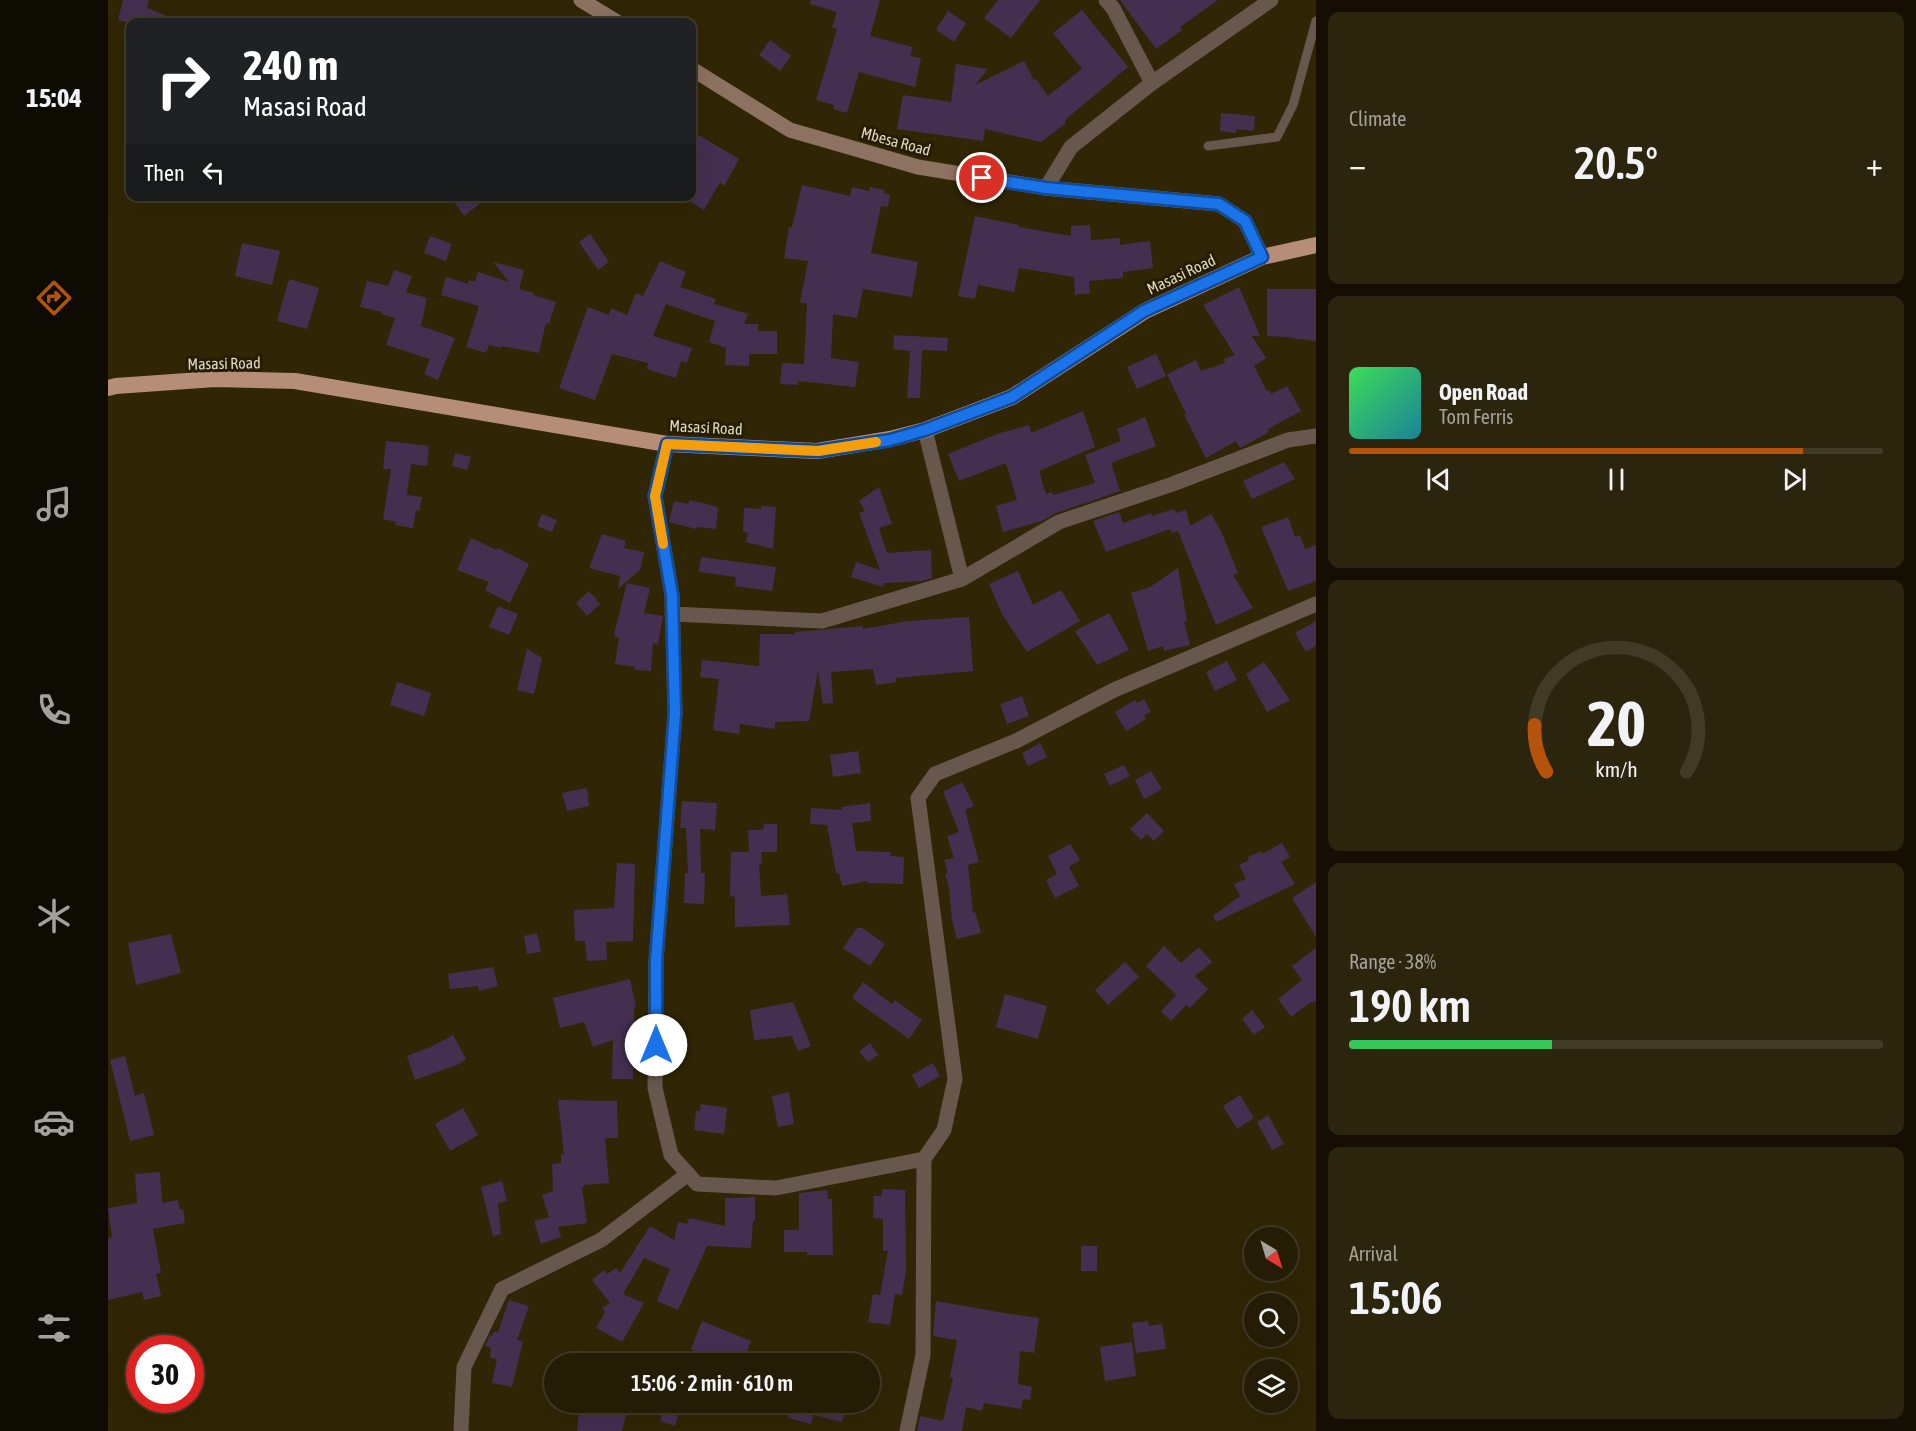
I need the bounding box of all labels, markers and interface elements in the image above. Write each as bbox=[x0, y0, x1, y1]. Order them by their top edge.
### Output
text: 240 m bbox=[243, 41, 338, 89]
icon: right bbox=[144, 42, 222, 120]
text: 15:04 bbox=[26, 82, 82, 113]
text: Masasi Road bbox=[243, 91, 367, 122]
text: Climate bbox=[1349, 107, 1406, 130]
street label: Mbesa Road bbox=[859, 123, 933, 159]
text: 20.5° bbox=[1574, 137, 1658, 189]
text: − bbox=[1349, 145, 1366, 183]
text: + bbox=[1866, 145, 1883, 183]
pin bbox=[956, 152, 1007, 203]
icon: left bbox=[197, 156, 230, 189]
text: Then bbox=[144, 160, 185, 186]
icon: arrive bbox=[965, 161, 998, 194]
street label: Masasi Road bbox=[1144, 250, 1218, 298]
icon: directions bbox=[33, 277, 75, 319]
street label: Masasi Road bbox=[187, 353, 261, 373]
text: Open Road bbox=[1439, 379, 1528, 405]
text: Tom Ferris bbox=[1439, 405, 1513, 428]
street label: Masasi Road bbox=[669, 416, 743, 438]
icon: previous bbox=[1422, 463, 1455, 496]
icon: pause bbox=[1600, 463, 1633, 496]
icon: next bbox=[1778, 463, 1811, 496]
icon: music bbox=[33, 483, 75, 525]
icon: phone bbox=[33, 689, 75, 731]
text: 20 bbox=[1587, 689, 1645, 760]
text: km/h bbox=[1595, 758, 1637, 783]
icon: climate bbox=[33, 895, 75, 937]
text: Range · 38% bbox=[1349, 950, 1436, 973]
text: 190 km bbox=[1349, 980, 1471, 1032]
position arrow bbox=[624, 1013, 688, 1077]
icon: car bbox=[33, 1101, 75, 1143]
north arrow bbox=[1244, 1227, 1298, 1281]
map controls bbox=[1244, 1227, 1298, 1413]
text: Arrival bbox=[1349, 1242, 1398, 1265]
text: 15:06 bbox=[1349, 1272, 1443, 1324]
button: search bbox=[1244, 1293, 1298, 1347]
icon: filters bbox=[33, 1307, 75, 1349]
speed limit sign: 30 bbox=[126, 1335, 204, 1413]
button: layers bbox=[1244, 1359, 1298, 1413]
text: 15:06 · 2 min · 610 m bbox=[631, 1370, 793, 1396]

